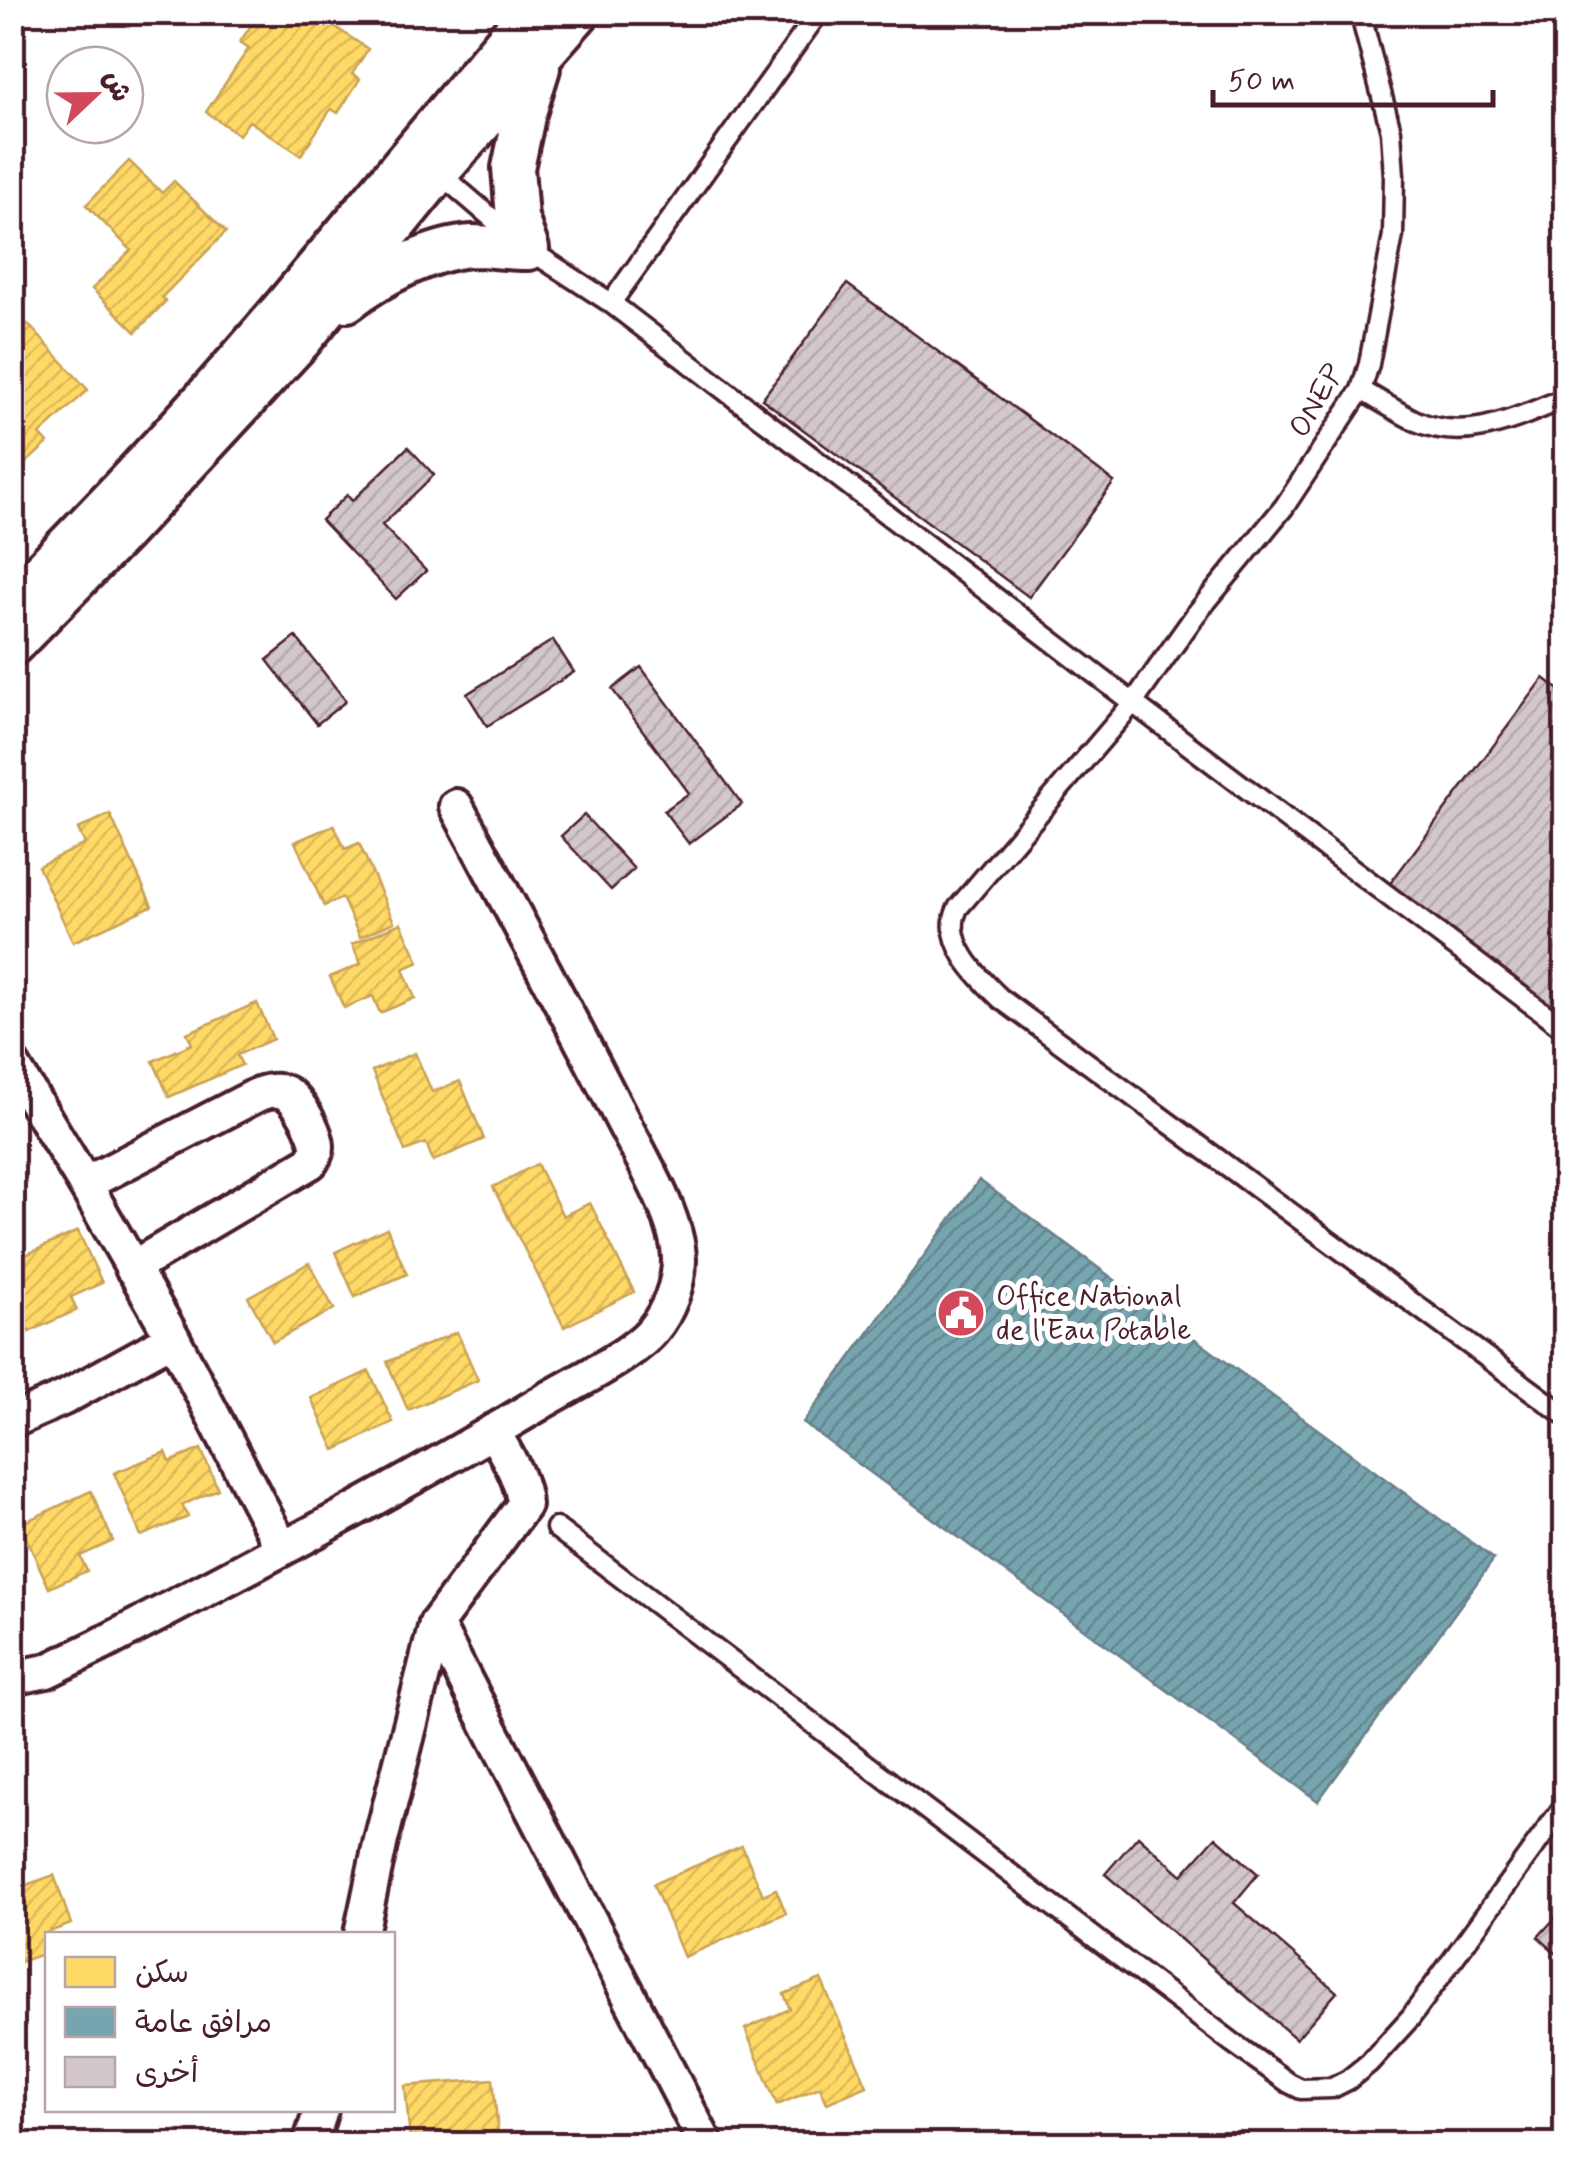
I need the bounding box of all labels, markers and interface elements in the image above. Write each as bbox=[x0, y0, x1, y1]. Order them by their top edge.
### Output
north arrow bbox=[45, 45, 145, 145]
scale bar bbox=[1213, 45, 1493, 107]
text: 50 m bbox=[1228, 62, 1295, 101]
text: ش bbox=[93, 65, 139, 108]
street label: ONEP bbox=[1280, 357, 1354, 445]
place label: Office National de l'Eau Potable bbox=[996, 1277, 1191, 1350]
public building icon: Office National de l'Eau Potable bbox=[935, 1287, 987, 1339]
legend bbox=[45, 1932, 395, 2112]
text: سكن bbox=[135, 1954, 189, 1993]
text: مرافق عامة bbox=[135, 2004, 272, 2043]
text: أخرى bbox=[135, 2054, 198, 2093]

